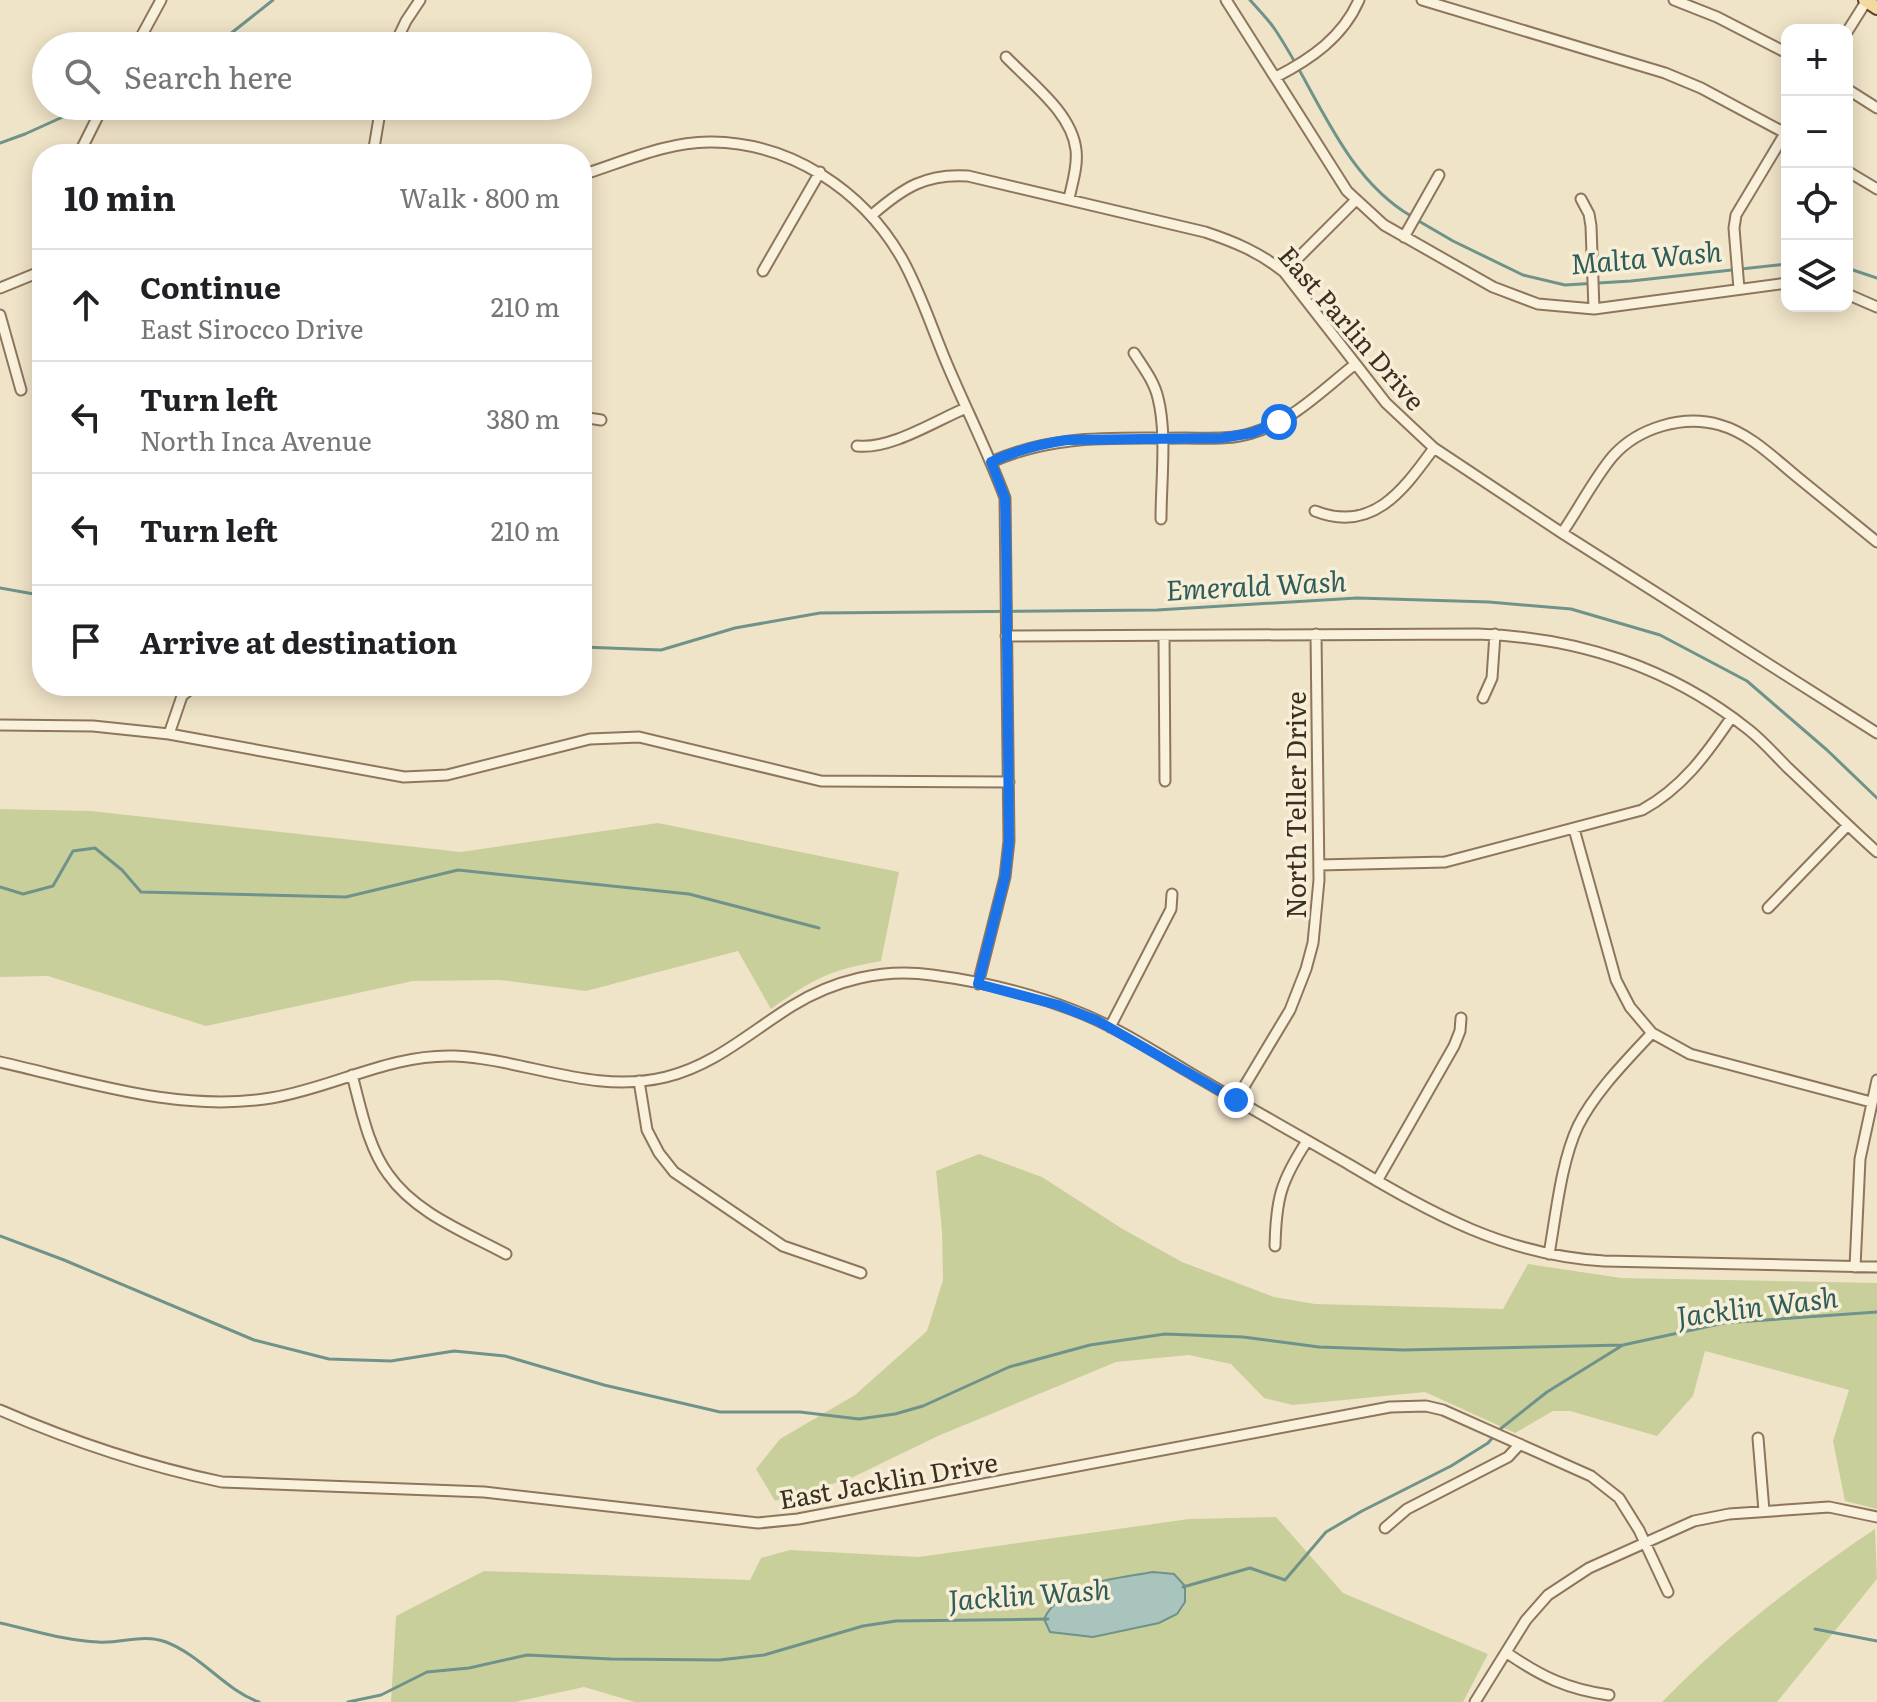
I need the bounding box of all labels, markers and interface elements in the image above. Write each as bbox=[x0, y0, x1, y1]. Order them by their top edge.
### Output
map controls bbox=[1781, 24, 1853, 312]
button: + bbox=[1781, 24, 1853, 96]
search box bbox=[32, 32, 592, 120]
icon: search bbox=[60, 54, 104, 98]
text: Search here bbox=[124, 54, 292, 98]
button: − bbox=[1781, 96, 1853, 168]
button: locate bbox=[1781, 168, 1853, 240]
text: 10 min bbox=[64, 171, 176, 221]
text: Walk · 800 m bbox=[400, 177, 560, 216]
water label: Malta Wash bbox=[1569, 228, 1724, 284]
street label: East Parlin Drive bbox=[1270, 236, 1436, 418]
button: layers bbox=[1781, 240, 1853, 312]
text: Continue bbox=[140, 264, 281, 308]
icon: ahead bbox=[64, 283, 108, 327]
text: 210 m bbox=[491, 286, 560, 325]
text: East Sirocco Drive bbox=[140, 308, 363, 347]
text: Turn left bbox=[140, 376, 278, 420]
icon: left bbox=[64, 395, 108, 439]
text: 380 m bbox=[486, 398, 560, 437]
route start bbox=[1261, 404, 1297, 440]
text: North Inca Avenue bbox=[140, 420, 372, 459]
icon: left bbox=[64, 507, 108, 551]
text: Turn left bbox=[140, 507, 278, 551]
text: 210 m bbox=[491, 510, 560, 549]
water label: Emerald Wash bbox=[1165, 558, 1348, 610]
icon: arrive bbox=[64, 619, 108, 663]
text: Arrive at destination bbox=[140, 619, 457, 663]
street label: North Teller Drive bbox=[1275, 691, 1314, 919]
route end bbox=[1218, 1082, 1254, 1118]
water label: Jacklin Wash bbox=[1674, 1274, 1840, 1336]
street label: East Jacklin Drive bbox=[776, 1441, 1000, 1517]
water label: Jacklin Wash bbox=[947, 1566, 1112, 1620]

